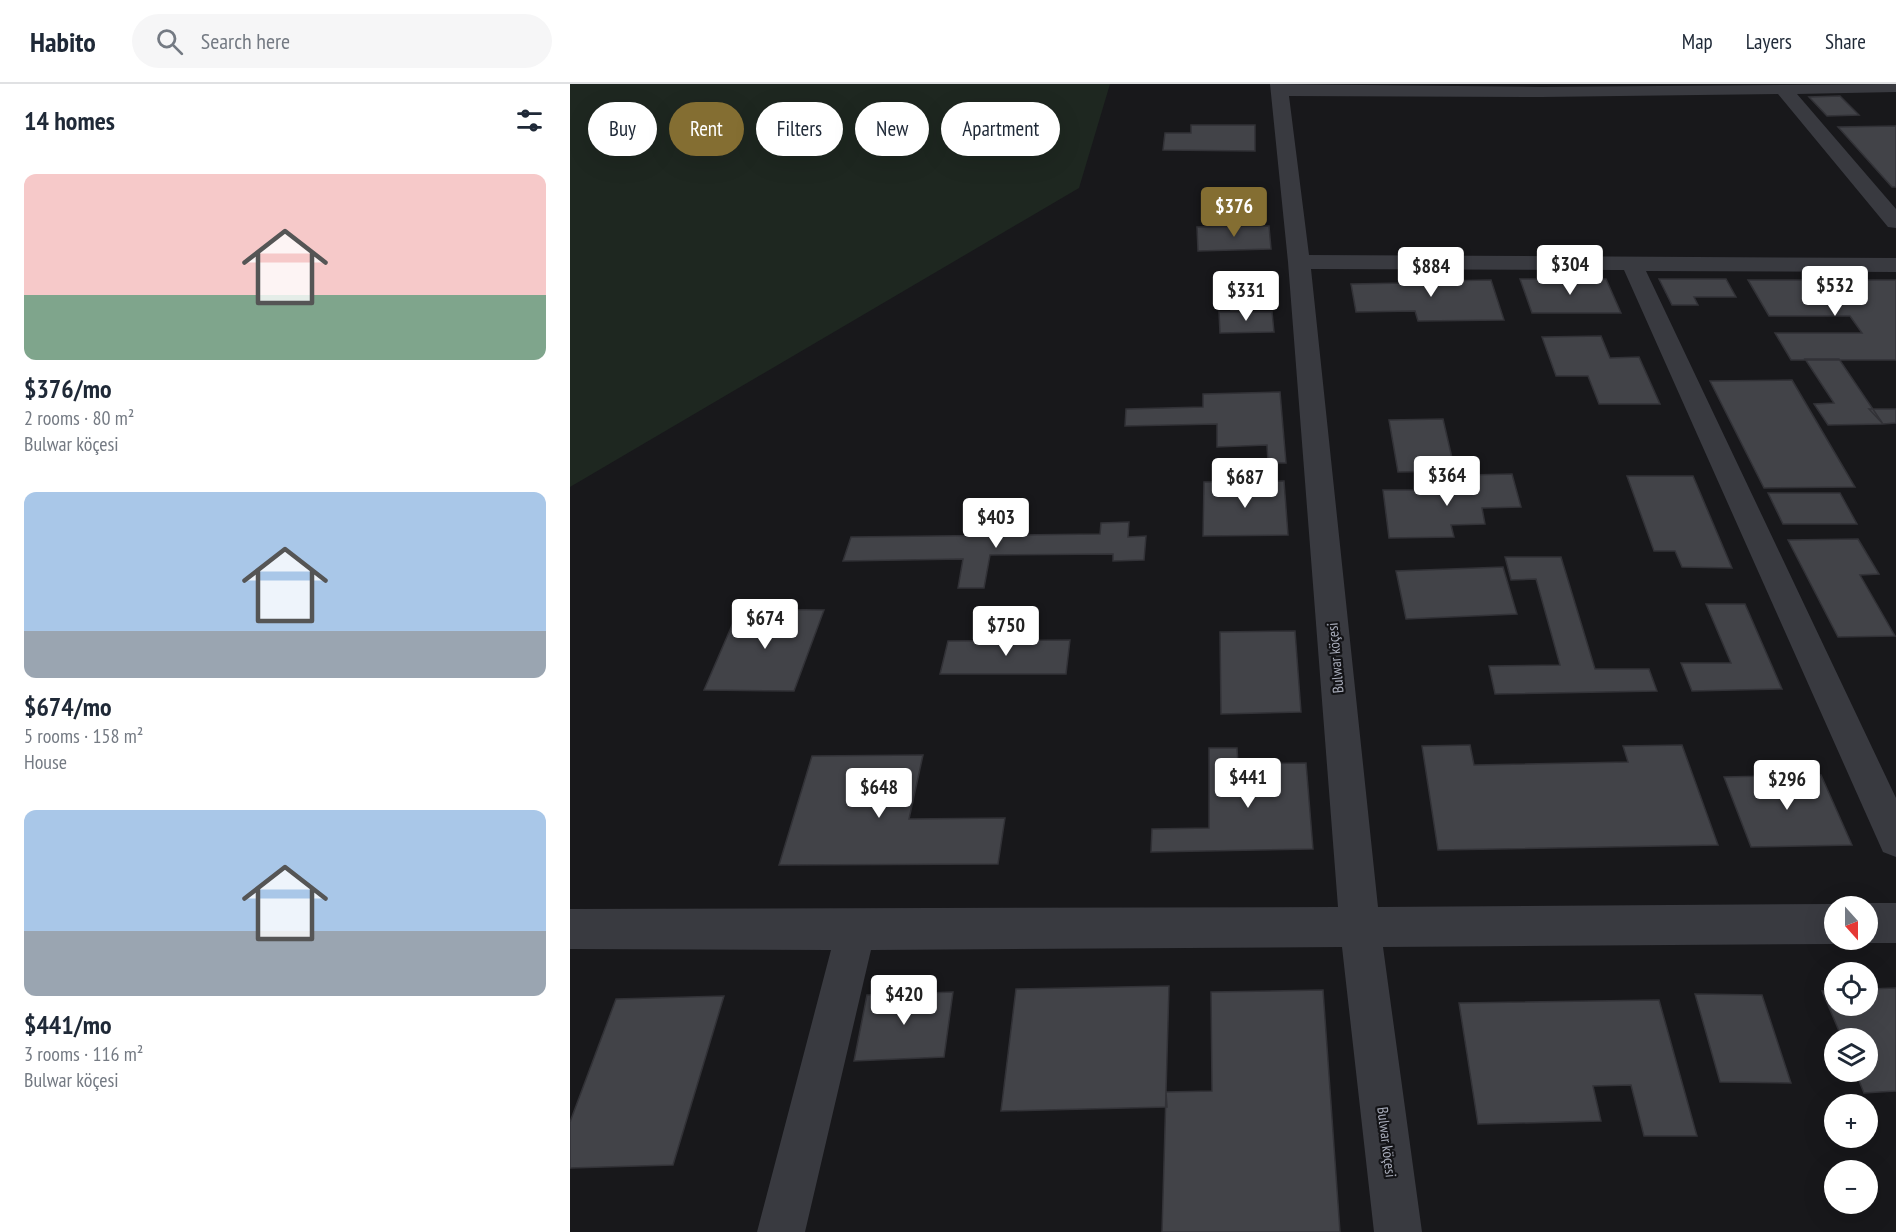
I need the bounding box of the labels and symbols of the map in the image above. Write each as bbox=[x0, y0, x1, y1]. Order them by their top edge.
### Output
pin: $376 bbox=[1198, 187, 1270, 238]
pin: $304 bbox=[1534, 245, 1606, 296]
pin: $884 bbox=[1395, 247, 1467, 298]
pin: $532 bbox=[1799, 266, 1871, 317]
pin: $331 bbox=[1210, 271, 1282, 322]
pin: $364 bbox=[1411, 456, 1483, 507]
pin: $687 bbox=[1209, 458, 1281, 509]
pin: $403 bbox=[960, 498, 1032, 549]
pin: $674 bbox=[729, 599, 801, 650]
pin: $750 bbox=[970, 606, 1042, 657]
street label: Bulwar köçesi bbox=[1322, 622, 1348, 694]
pin: $441 bbox=[1212, 758, 1284, 809]
pin: $296 bbox=[1751, 760, 1823, 811]
pin: $648 bbox=[843, 768, 915, 819]
north arrow bbox=[1824, 896, 1878, 950]
pin: $420 bbox=[868, 975, 940, 1026]
street label: Bulwar köçesi bbox=[1373, 1106, 1401, 1178]

